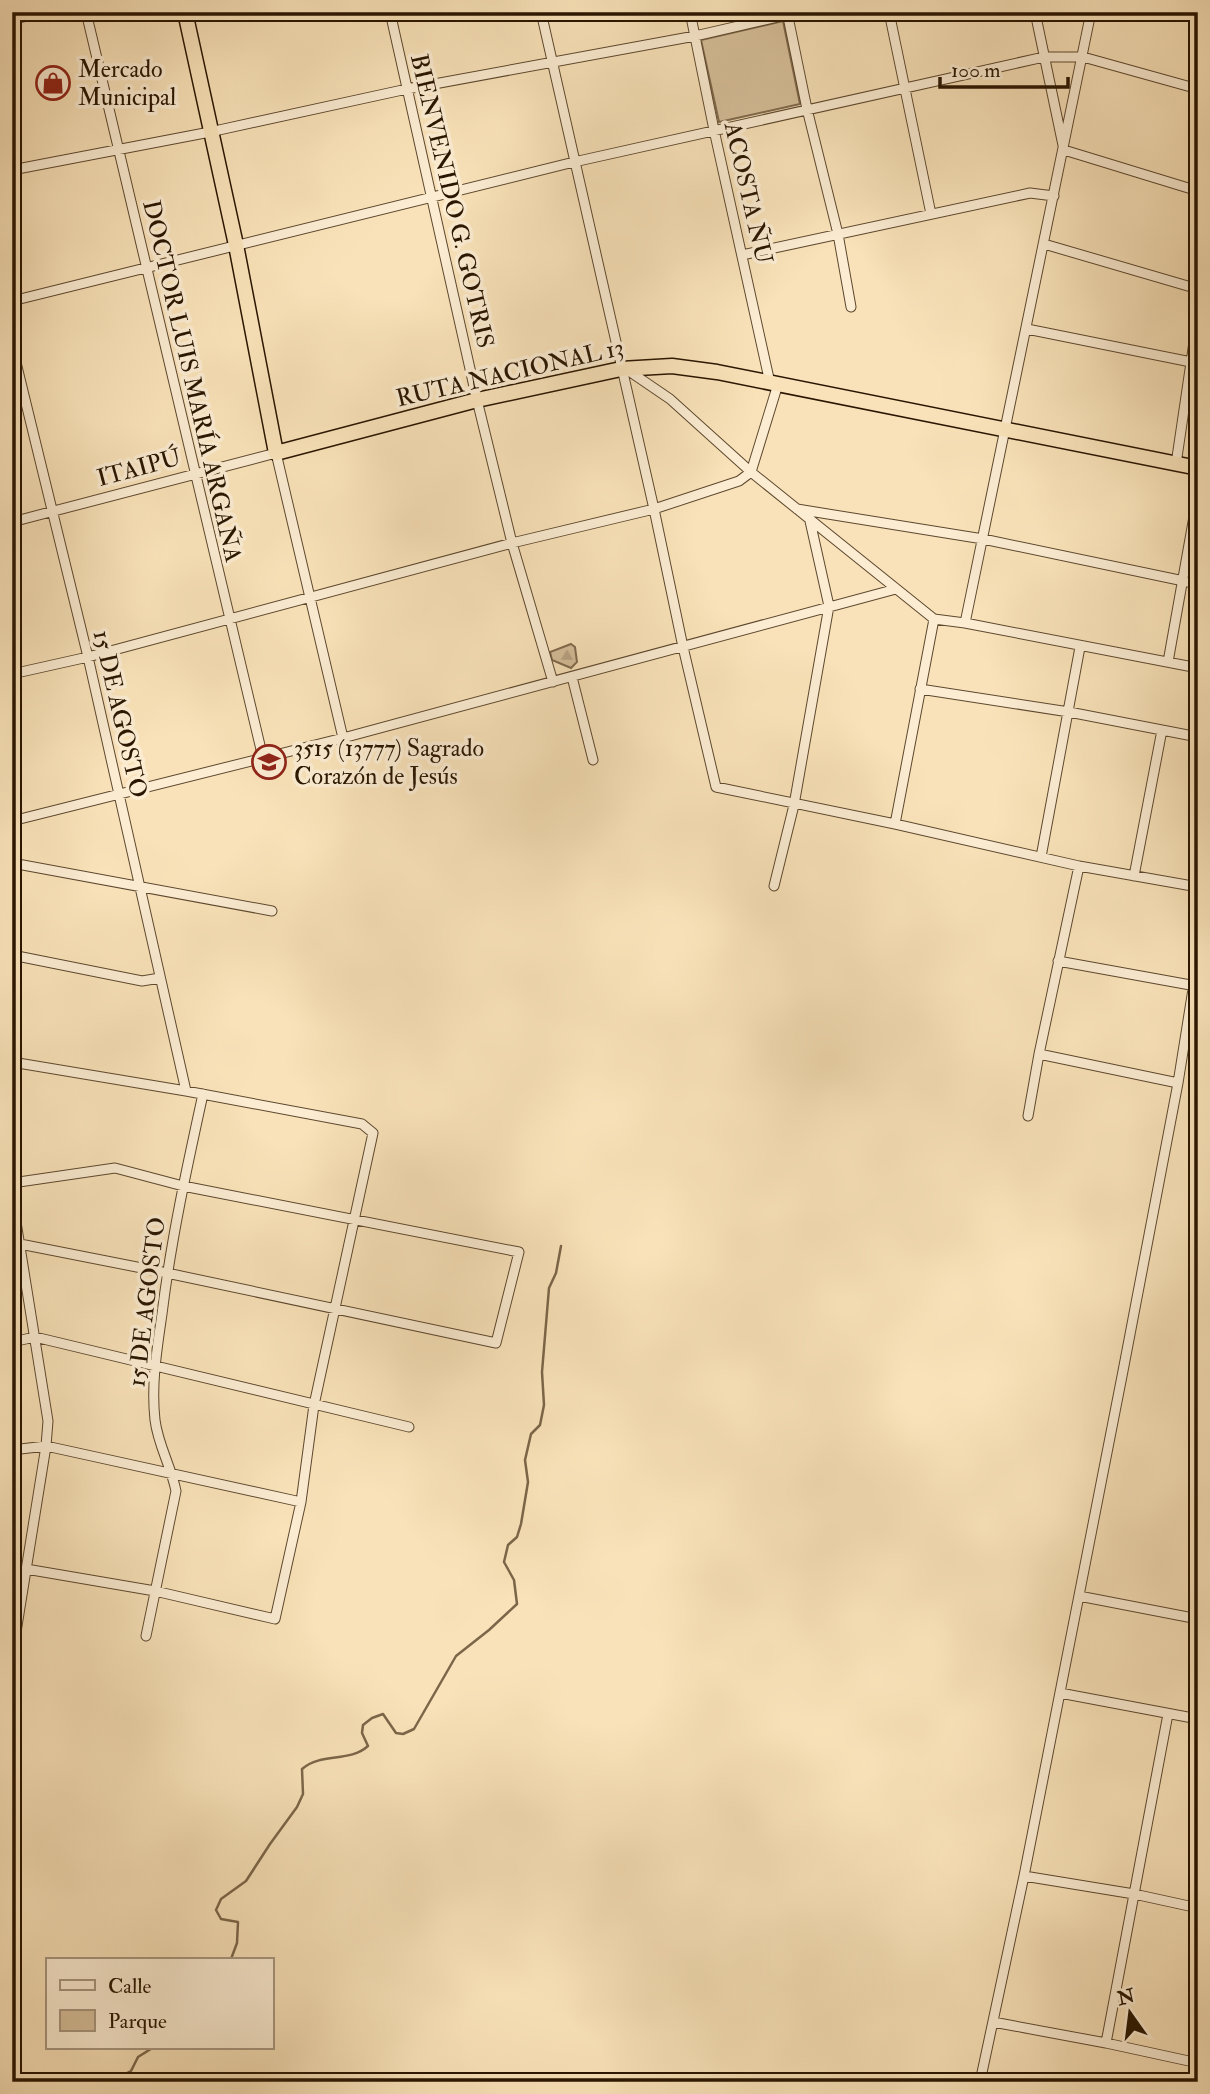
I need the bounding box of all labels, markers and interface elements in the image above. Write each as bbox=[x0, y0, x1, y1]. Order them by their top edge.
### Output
scale bar bbox=[940, 46, 1068, 90]
street label: BIENVENIDO G. GOTRIS bbox=[403, 51, 501, 351]
place label: Mercado Municipal bbox=[78, 54, 176, 113]
text: 100 m bbox=[951, 57, 1001, 84]
shop icon: Mercado Municipal bbox=[34, 64, 72, 102]
street label: ACOSTA ÑU bbox=[716, 118, 780, 267]
street label: DOCTOR LUIS MARÍA ARGAÑA bbox=[135, 197, 250, 565]
street label: RUTA NACIONAL 13 bbox=[393, 332, 627, 414]
street label: ITAIPÚ bbox=[93, 441, 184, 494]
street label: 15 DE AGOSTO bbox=[86, 627, 154, 801]
place label: 3515 (13777) Sagrado Corazón de Jesús bbox=[294, 733, 484, 792]
school or university icon: 3515 (13777) Sagrado Corazón de Jesús bbox=[250, 743, 288, 781]
street label: 15 DE AGOSTO bbox=[121, 1215, 173, 1389]
legend bbox=[46, 1958, 273, 2048]
text: Calle bbox=[108, 1973, 152, 2000]
north arrow bbox=[1094, 1979, 1164, 2048]
text: N bbox=[1114, 1984, 1138, 2011]
text: Parque bbox=[108, 2008, 167, 2035]

